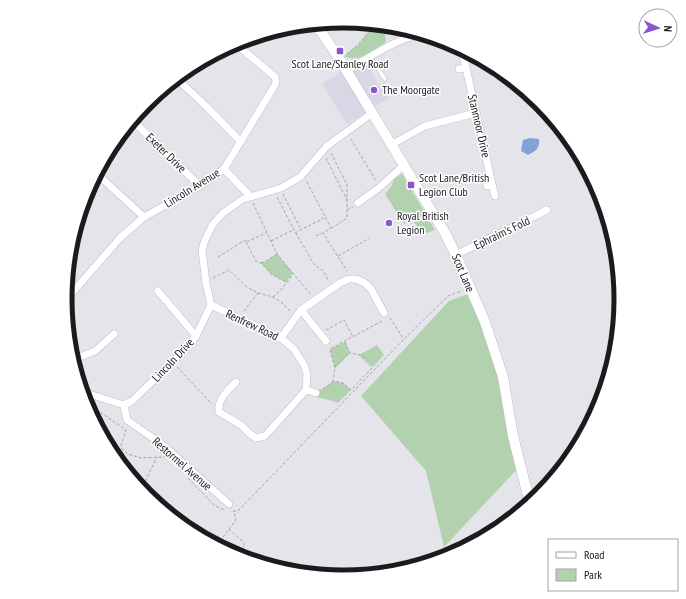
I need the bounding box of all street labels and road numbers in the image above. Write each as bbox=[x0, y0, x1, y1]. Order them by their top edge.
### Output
street label: Stanmoor Drive bbox=[465, 93, 494, 159]
street label: Exeter Drive bbox=[143, 130, 190, 176]
street label: Lincoln Avenue bbox=[161, 165, 222, 211]
street label: Ephraim's Fold bbox=[471, 213, 532, 253]
street label: Scot Lane bbox=[449, 251, 478, 294]
street label: Renfrew Road bbox=[223, 306, 281, 343]
street label: Lincoln Drive bbox=[149, 335, 197, 385]
street label: Restormel Avenue bbox=[149, 434, 215, 494]

